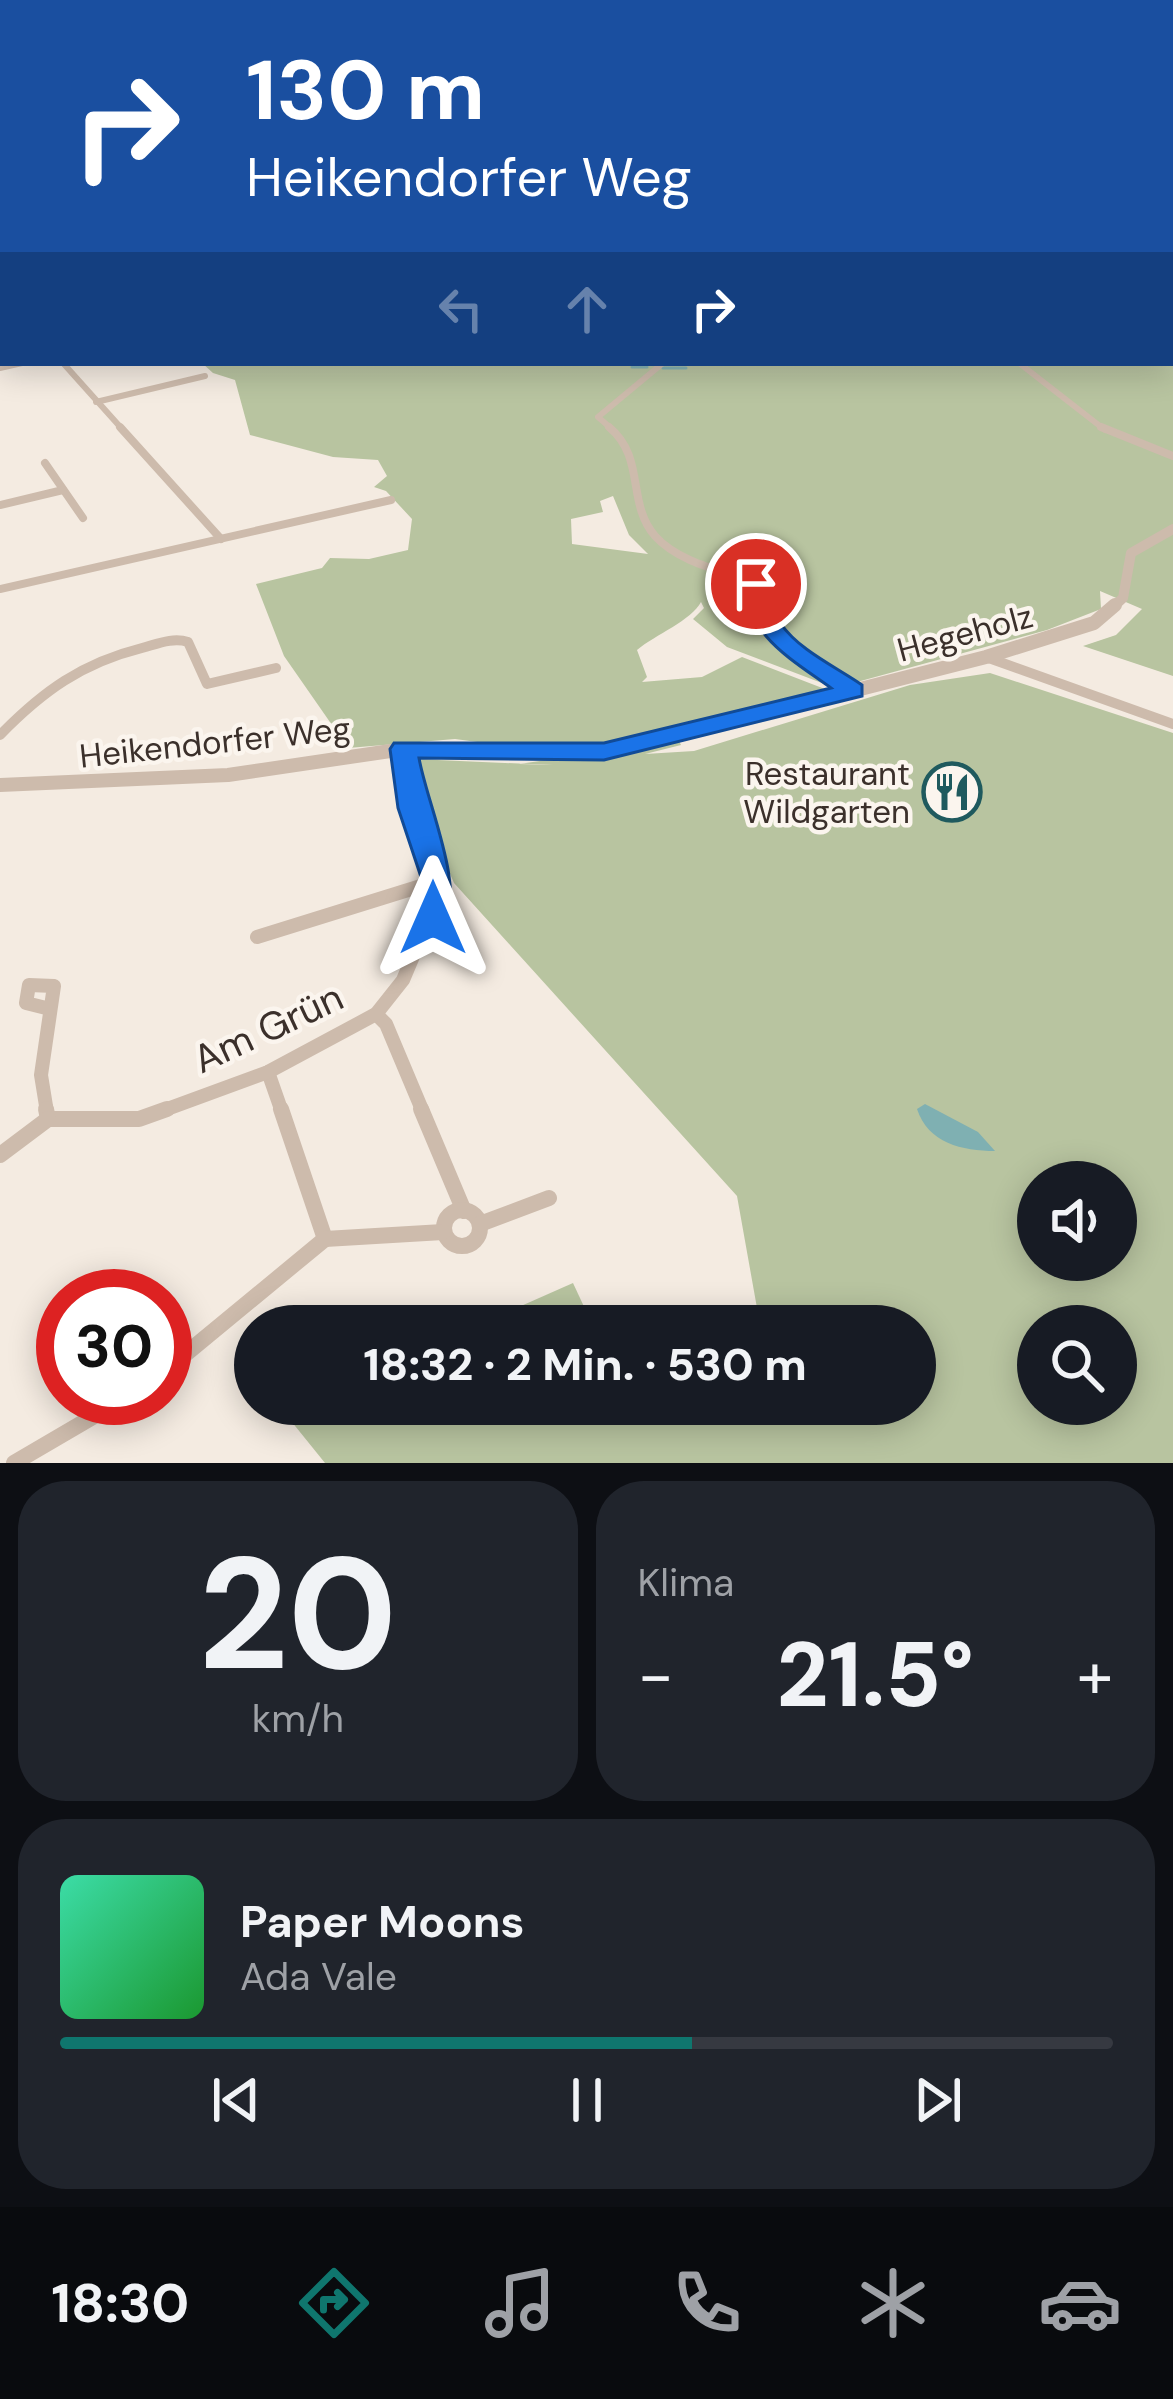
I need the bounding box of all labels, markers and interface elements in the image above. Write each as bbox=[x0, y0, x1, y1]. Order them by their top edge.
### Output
text: 130 m bbox=[246, 36, 485, 145]
icon: right bbox=[48, 48, 204, 204]
text: Heikendorfer Weg bbox=[246, 142, 692, 213]
icon: left bbox=[428, 276, 494, 342]
icon: ahead bbox=[554, 276, 620, 342]
icon: right bbox=[680, 276, 746, 342]
pin bbox=[705, 533, 807, 635]
icon: arrive bbox=[723, 551, 789, 617]
street label: Hegeholz bbox=[892, 594, 1038, 672]
street label: Heikendorfer Weg bbox=[77, 706, 353, 778]
place label: Restaurant Wildgarten bbox=[743, 752, 910, 833]
restaurant icon: Restaurant Wildgarten bbox=[921, 761, 983, 823]
position arrow bbox=[370, 855, 496, 981]
street label: Am Grün bbox=[185, 971, 351, 1085]
map controls bbox=[1017, 1161, 1137, 1425]
button: sound bbox=[1017, 1161, 1137, 1281]
speed limit sign: 30 bbox=[36, 1269, 192, 1425]
button: search bbox=[1017, 1305, 1137, 1425]
text: 18:32 · 2 Min. · 530 m bbox=[363, 1335, 807, 1394]
text: 20 bbox=[198, 1513, 397, 1716]
text: Klima bbox=[638, 1557, 734, 1608]
text: 21.5° bbox=[777, 1617, 974, 1734]
text: − bbox=[638, 1633, 674, 1718]
text: + bbox=[1077, 1633, 1113, 1718]
text: km/h bbox=[252, 1693, 344, 1744]
text: Paper Moons bbox=[240, 1892, 525, 1951]
text: Ada Vale bbox=[240, 1951, 397, 2002]
icon: previous bbox=[203, 2067, 269, 2133]
icon: pause bbox=[554, 2067, 620, 2133]
icon: next bbox=[905, 2067, 971, 2133]
icon: directions bbox=[292, 2261, 376, 2345]
icon: music bbox=[478, 2261, 562, 2345]
icon: phone bbox=[665, 2261, 749, 2345]
icon: climate bbox=[851, 2261, 935, 2345]
icon: car bbox=[1038, 2261, 1122, 2345]
text: 18:30 bbox=[51, 2268, 189, 2339]

